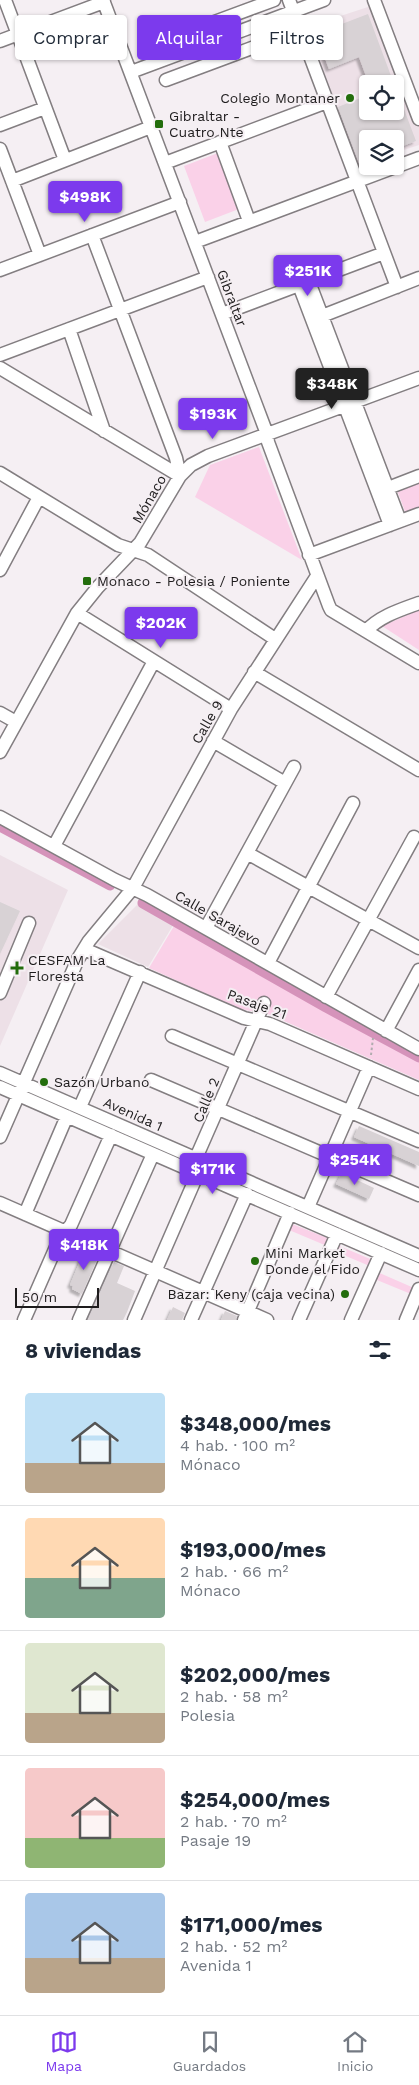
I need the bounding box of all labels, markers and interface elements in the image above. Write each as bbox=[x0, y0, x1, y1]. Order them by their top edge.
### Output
chip: Comprar bbox=[15, 15, 127, 60]
chip: Alquilar bbox=[137, 15, 241, 60]
chip: Filtros bbox=[251, 15, 343, 60]
map controls bbox=[359, 75, 404, 175]
button: locate bbox=[359, 75, 404, 120]
place label: Colegio Montaner bbox=[220, 90, 340, 106]
marker: Colegio Montaner bbox=[344, 92, 356, 104]
place label: Gibraltar - Cuatro Nte bbox=[169, 108, 244, 140]
marker: Gibraltar - Cuatro Nte bbox=[153, 118, 165, 130]
button: layers bbox=[359, 130, 404, 175]
pin: $498K bbox=[50, 180, 120, 223]
text: $498K bbox=[59, 187, 111, 206]
pin: $251K bbox=[273, 254, 343, 297]
text: $251K bbox=[284, 261, 332, 280]
street label: Gibraltar bbox=[214, 267, 250, 329]
pin: $348K bbox=[297, 368, 367, 410]
text: $348K bbox=[306, 374, 358, 393]
pin: $193K bbox=[178, 398, 248, 440]
text: $193K bbox=[189, 404, 237, 423]
street label: Mónaco bbox=[129, 472, 169, 526]
place label: Monaco - Polesia / Poniente bbox=[97, 573, 290, 589]
marker: Monaco - Polesia / Poniente bbox=[81, 575, 93, 587]
pin: $202K bbox=[126, 606, 196, 649]
text: $202K bbox=[136, 613, 186, 632]
street label: Calle 9 bbox=[188, 697, 226, 747]
street label: Calle Sarajevo bbox=[172, 887, 264, 949]
place label: CESFAM La Floresta bbox=[28, 952, 105, 984]
marker: CESFAM La Floresta bbox=[10, 961, 24, 975]
street label: Pasaje 21 bbox=[225, 986, 289, 1022]
place label: Sazón Urbano bbox=[54, 1074, 149, 1090]
street label: Calle 2 bbox=[189, 1075, 223, 1125]
marker: Sazón Urbano bbox=[38, 1076, 50, 1088]
street label: Avenida 1 bbox=[101, 1094, 165, 1134]
pin: $254K bbox=[320, 1144, 390, 1186]
text: $254K bbox=[330, 1150, 380, 1169]
pin: $171K bbox=[178, 1152, 248, 1195]
text: $171K bbox=[191, 1159, 235, 1178]
pin: $418K bbox=[49, 1228, 119, 1271]
text: $418K bbox=[60, 1235, 108, 1254]
place label: Mini Market Donde el Fido bbox=[265, 1245, 360, 1277]
marker: Mini Market Donde el Fido bbox=[249, 1255, 261, 1267]
scale bar bbox=[15, 1285, 99, 1308]
place label: Bazar: Keny (caja vecina) bbox=[167, 1286, 335, 1302]
marker: Bazar: Keny (caja vecina) bbox=[339, 1288, 351, 1300]
text: 50 m bbox=[22, 1289, 57, 1305]
icon: filters bbox=[366, 1336, 394, 1364]
text: 8 viviendas bbox=[25, 1338, 141, 1363]
text: $348,000/mes bbox=[180, 1411, 331, 1436]
icon: home bbox=[65, 1413, 125, 1473]
text: 4 hab. · 100 m² bbox=[180, 1436, 295, 1455]
text: Mónaco bbox=[180, 1455, 241, 1474]
text: $193,000/mes bbox=[180, 1537, 326, 1562]
icon: home bbox=[65, 1538, 125, 1598]
text: 2 hab. · 66 m² bbox=[180, 1562, 288, 1581]
text: Mónaco bbox=[180, 1581, 241, 1600]
text: $202,000/mes bbox=[180, 1662, 330, 1687]
icon: home bbox=[65, 1663, 125, 1723]
text: 2 hab. · 58 m² bbox=[180, 1687, 288, 1706]
text: Polesia bbox=[180, 1706, 235, 1725]
text: $254,000/mes bbox=[180, 1787, 330, 1812]
icon: home bbox=[65, 1788, 125, 1848]
text: 2 hab. · 70 m² bbox=[180, 1812, 287, 1831]
text: Pasaje 19 bbox=[180, 1831, 251, 1850]
text: $171,000/mes bbox=[180, 1912, 323, 1937]
icon: home bbox=[65, 1913, 125, 1973]
text: 2 hab. · 52 m² bbox=[180, 1937, 287, 1956]
text: Avenida 1 bbox=[180, 1956, 252, 1975]
tab: Mapa bbox=[45, 2028, 82, 2074]
tab: Guardados bbox=[173, 2028, 246, 2074]
tab: Inicio bbox=[337, 2028, 374, 2074]

